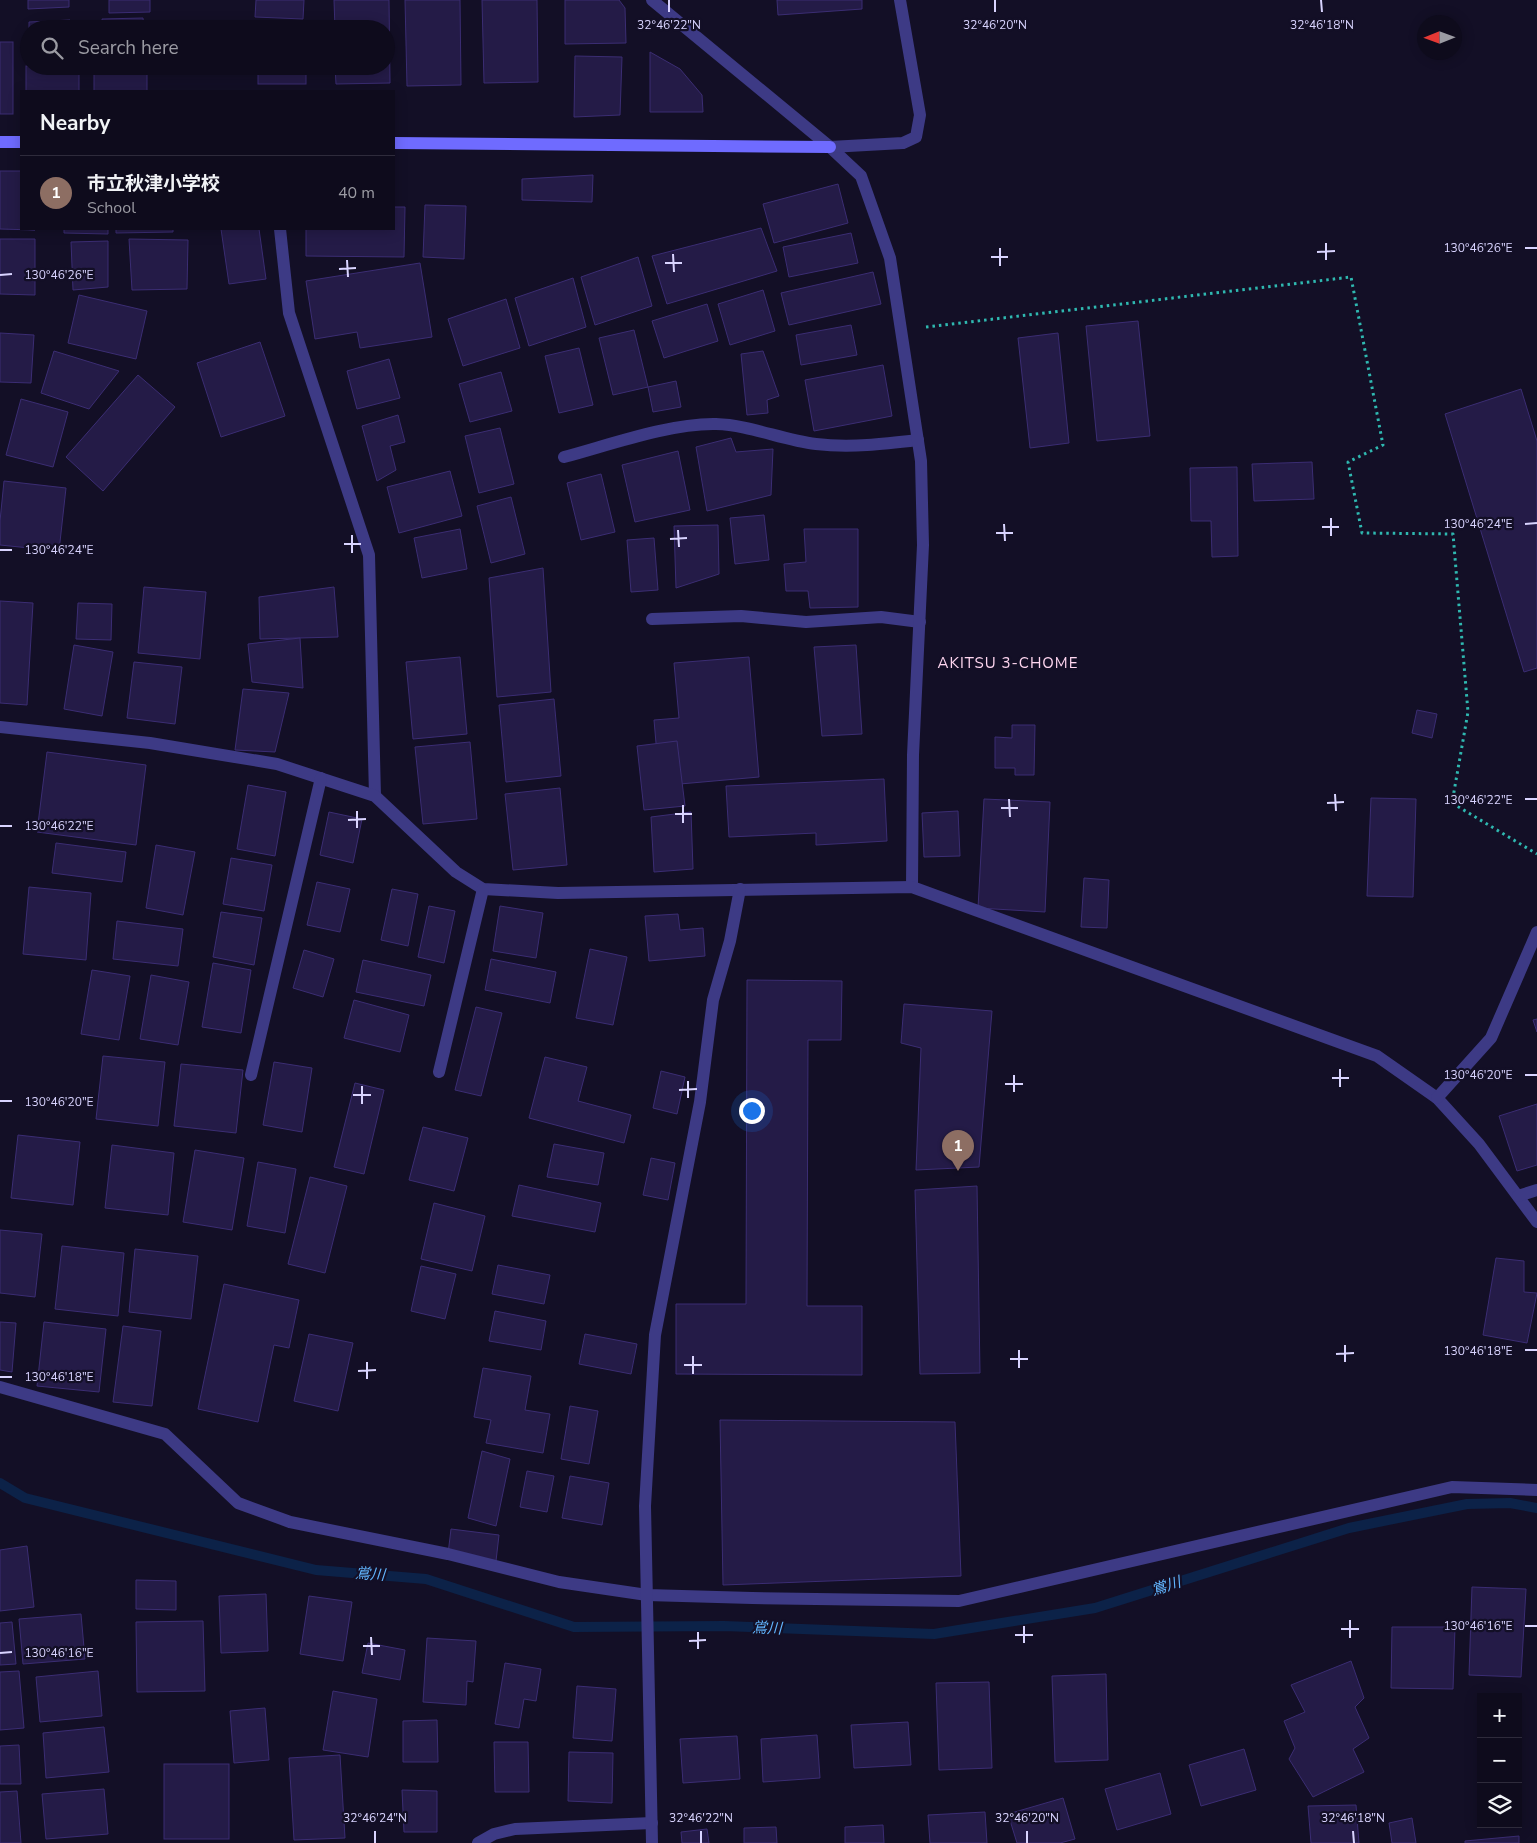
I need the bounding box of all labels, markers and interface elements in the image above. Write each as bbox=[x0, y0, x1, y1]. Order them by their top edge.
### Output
north arrow bbox=[1417, 15, 1462, 60]
text: 32°46'22"N bbox=[637, 17, 701, 33]
text: 32°46'20"N bbox=[963, 17, 1027, 33]
text: 32°46'18"N bbox=[1290, 17, 1354, 33]
search box bbox=[20, 20, 395, 75]
icon: search bbox=[38, 34, 66, 62]
text: Search here bbox=[78, 35, 179, 61]
text: Nearby bbox=[40, 109, 110, 137]
text: 市立秋津小学校 bbox=[87, 171, 220, 197]
text: 1 bbox=[51, 182, 61, 204]
text: 40 m bbox=[338, 182, 375, 204]
text: School bbox=[87, 197, 136, 219]
text: 130°46'26"E bbox=[1443, 240, 1513, 256]
text: 130°46'26"E bbox=[24, 267, 94, 283]
text: 130°46'24"E bbox=[1443, 516, 1513, 532]
text: 130°46'24"E bbox=[24, 542, 94, 558]
district label: AKITSU 3-CHOME bbox=[938, 653, 1078, 673]
text: 130°46'22"E bbox=[1443, 792, 1513, 808]
text: 130°46'22"E bbox=[24, 818, 94, 834]
text: 130°46'20"E bbox=[1443, 1067, 1513, 1083]
text: 130°46'20"E bbox=[24, 1094, 94, 1110]
your location bbox=[739, 1098, 765, 1124]
pin: 1 bbox=[942, 1130, 974, 1171]
text: 130°46'18"E bbox=[1443, 1343, 1513, 1359]
text: 130°46'18"E bbox=[24, 1369, 94, 1385]
water label: 鴬川 bbox=[354, 1563, 388, 1585]
water label: 鴬川 bbox=[1149, 1571, 1185, 1600]
water label: 鴬川 bbox=[752, 1617, 784, 1639]
text: 130°46'16"E bbox=[1443, 1618, 1513, 1634]
text: 130°46'16"E bbox=[24, 1645, 94, 1661]
map controls bbox=[1477, 1693, 1522, 1828]
button: + bbox=[1477, 1693, 1522, 1738]
button: − bbox=[1477, 1738, 1522, 1783]
button: layers bbox=[1477, 1783, 1522, 1828]
text: 32°46'24"N bbox=[343, 1810, 407, 1826]
text: 32°46'22"N bbox=[669, 1810, 733, 1826]
text: 32°46'20"N bbox=[995, 1810, 1059, 1826]
text: 32°46'18"N bbox=[1321, 1810, 1385, 1826]

